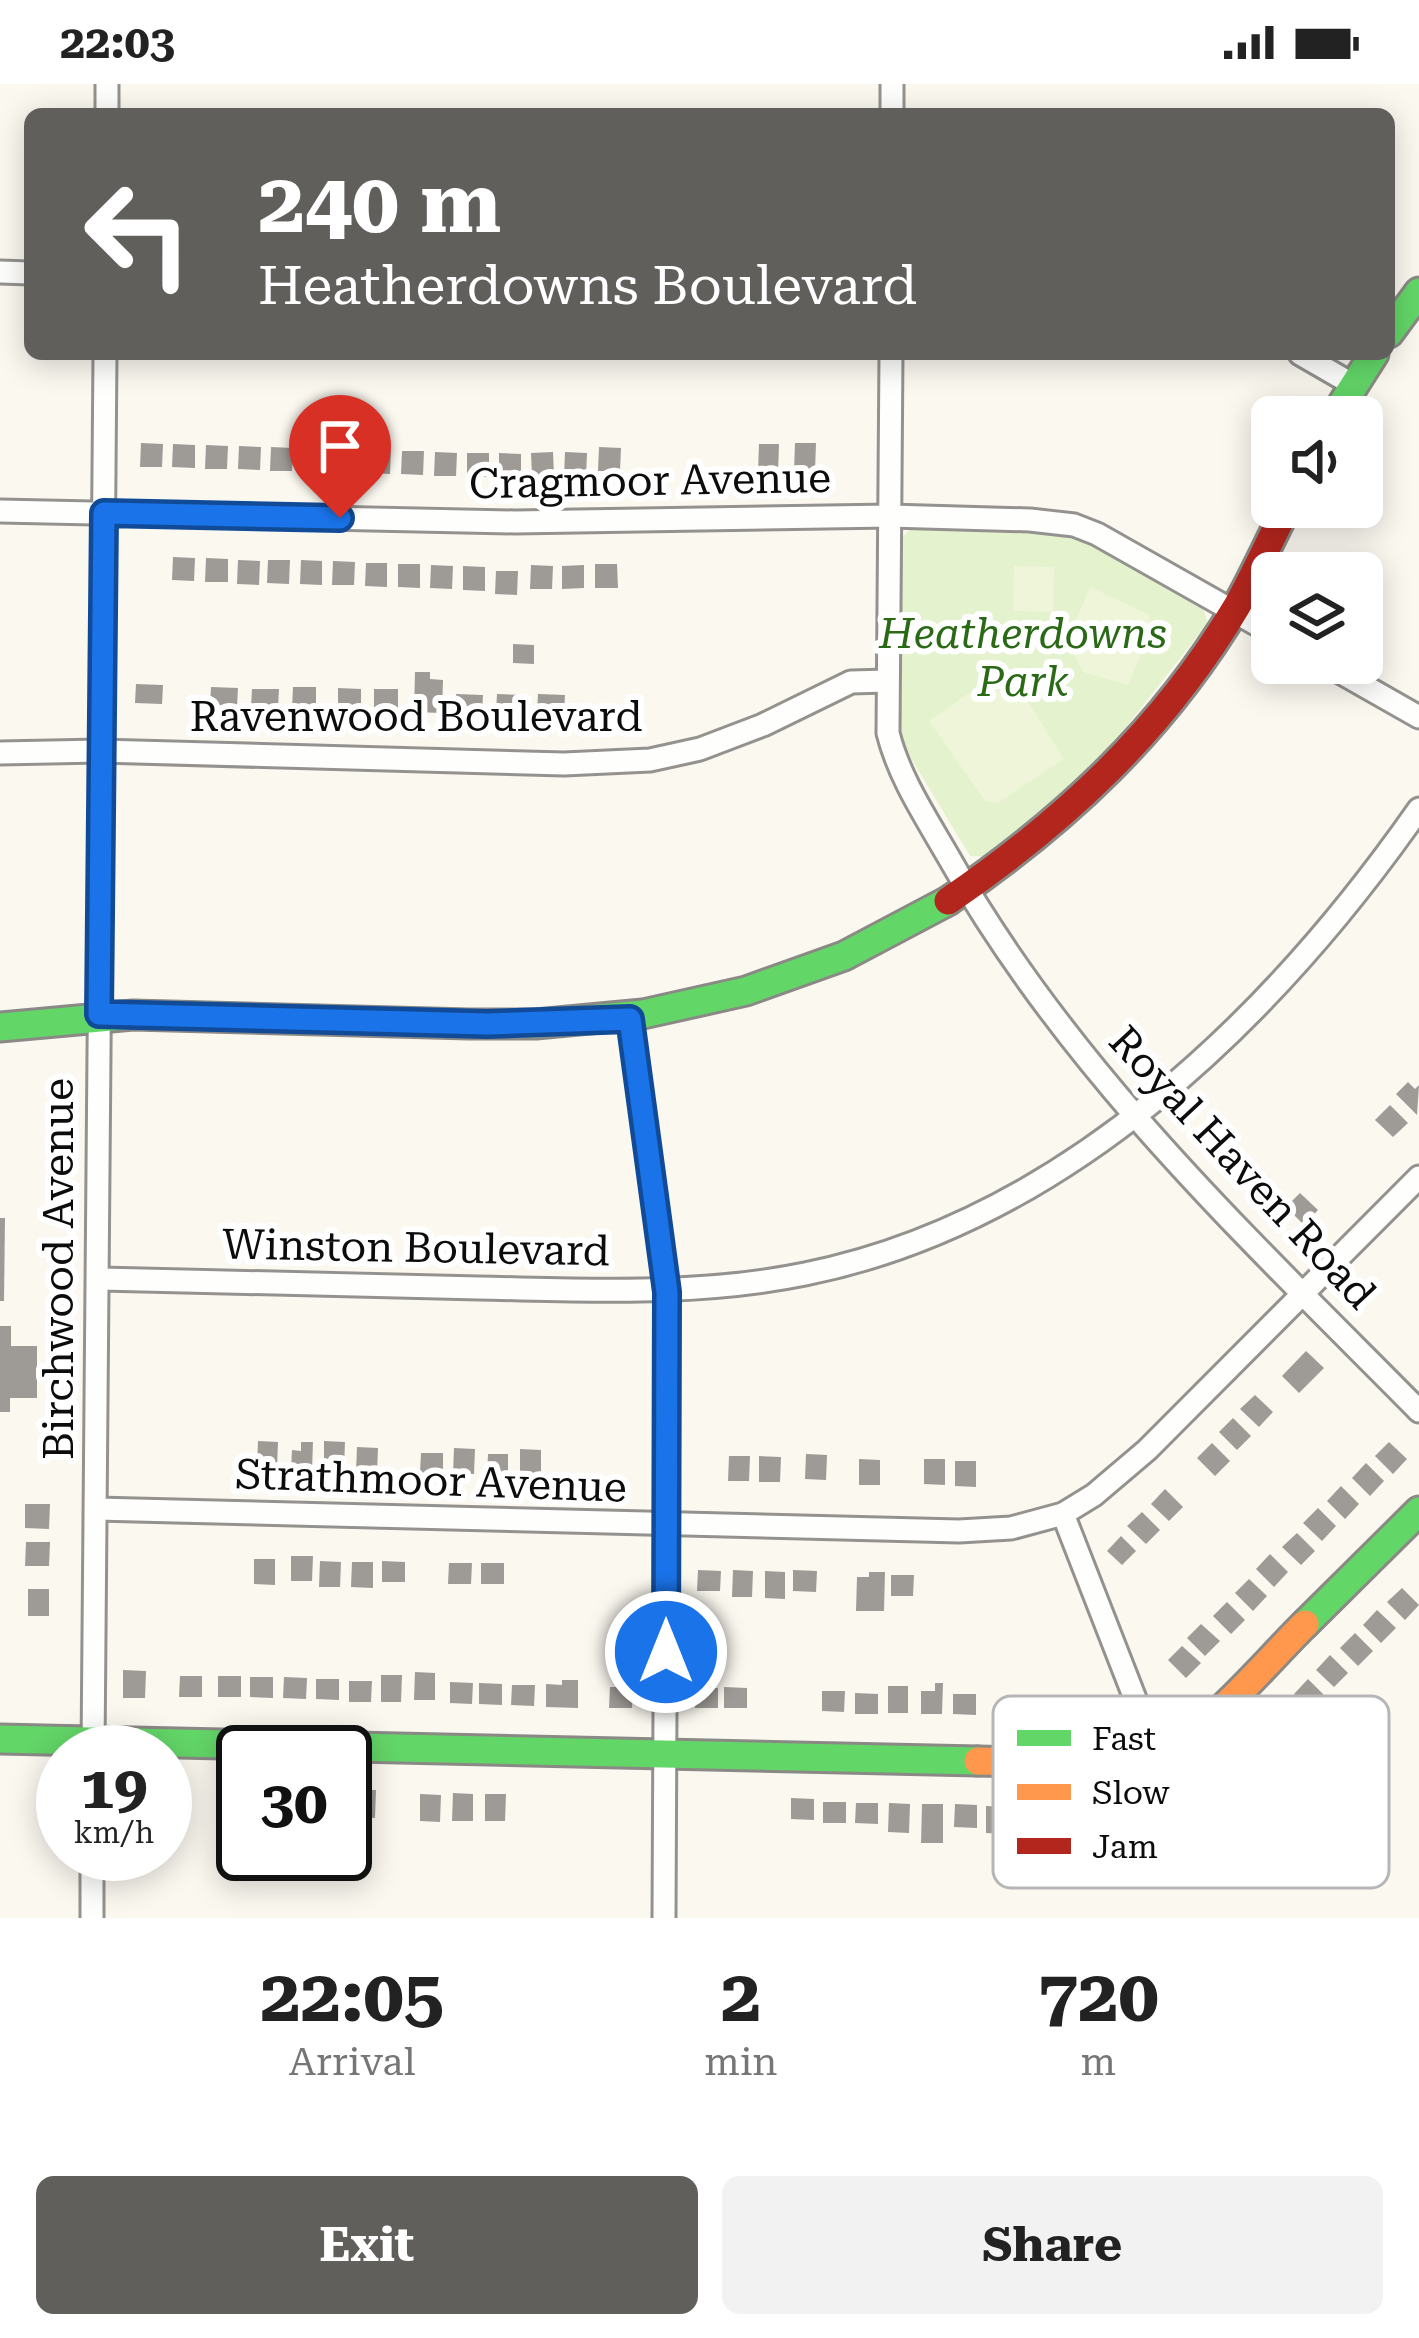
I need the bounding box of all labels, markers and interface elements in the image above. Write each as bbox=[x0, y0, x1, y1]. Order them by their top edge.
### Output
text: 22:03 bbox=[60, 16, 175, 69]
text: 240 m bbox=[258, 154, 501, 252]
icon: left bbox=[60, 156, 216, 312]
text: Heatherdowns Boulevard bbox=[258, 254, 917, 317]
pin bbox=[289, 395, 391, 518]
map controls bbox=[1251, 396, 1383, 684]
button: sound bbox=[1251, 396, 1383, 528]
icon: arrive bbox=[307, 413, 373, 479]
street label: Cragmoor Avenue bbox=[469, 453, 831, 508]
button: layers bbox=[1251, 552, 1383, 684]
park label: Heatherdowns Park bbox=[878, 609, 1167, 706]
street label: Ravenwood Boulevard bbox=[190, 692, 642, 741]
street label: Royal Haven Road bbox=[1099, 1016, 1386, 1319]
street label: Birchwood Avenue bbox=[34, 1078, 83, 1460]
street label: Winston Boulevard bbox=[222, 1220, 610, 1275]
street label: Strathmoor Avenue bbox=[234, 1449, 628, 1512]
position arrow bbox=[603, 1589, 729, 1715]
legend bbox=[993, 1696, 1389, 1888]
text: Fast bbox=[1092, 1719, 1156, 1758]
speed limit sign: 30 bbox=[216, 1725, 372, 1881]
text: 19 bbox=[80, 1752, 148, 1823]
text: Slow bbox=[1092, 1773, 1170, 1812]
text: km/h bbox=[74, 1815, 154, 1850]
text: Jam bbox=[1092, 1827, 1158, 1866]
text: 22:05 bbox=[260, 1954, 444, 2039]
text: 2 bbox=[721, 1954, 761, 2039]
text: 720 bbox=[1038, 1954, 1159, 2039]
text: Arrival bbox=[289, 2039, 416, 2085]
text: min bbox=[704, 2039, 778, 2085]
text: m bbox=[1080, 2039, 1116, 2085]
button: Exit bbox=[36, 2176, 698, 2314]
button: Share bbox=[722, 2176, 1383, 2314]

